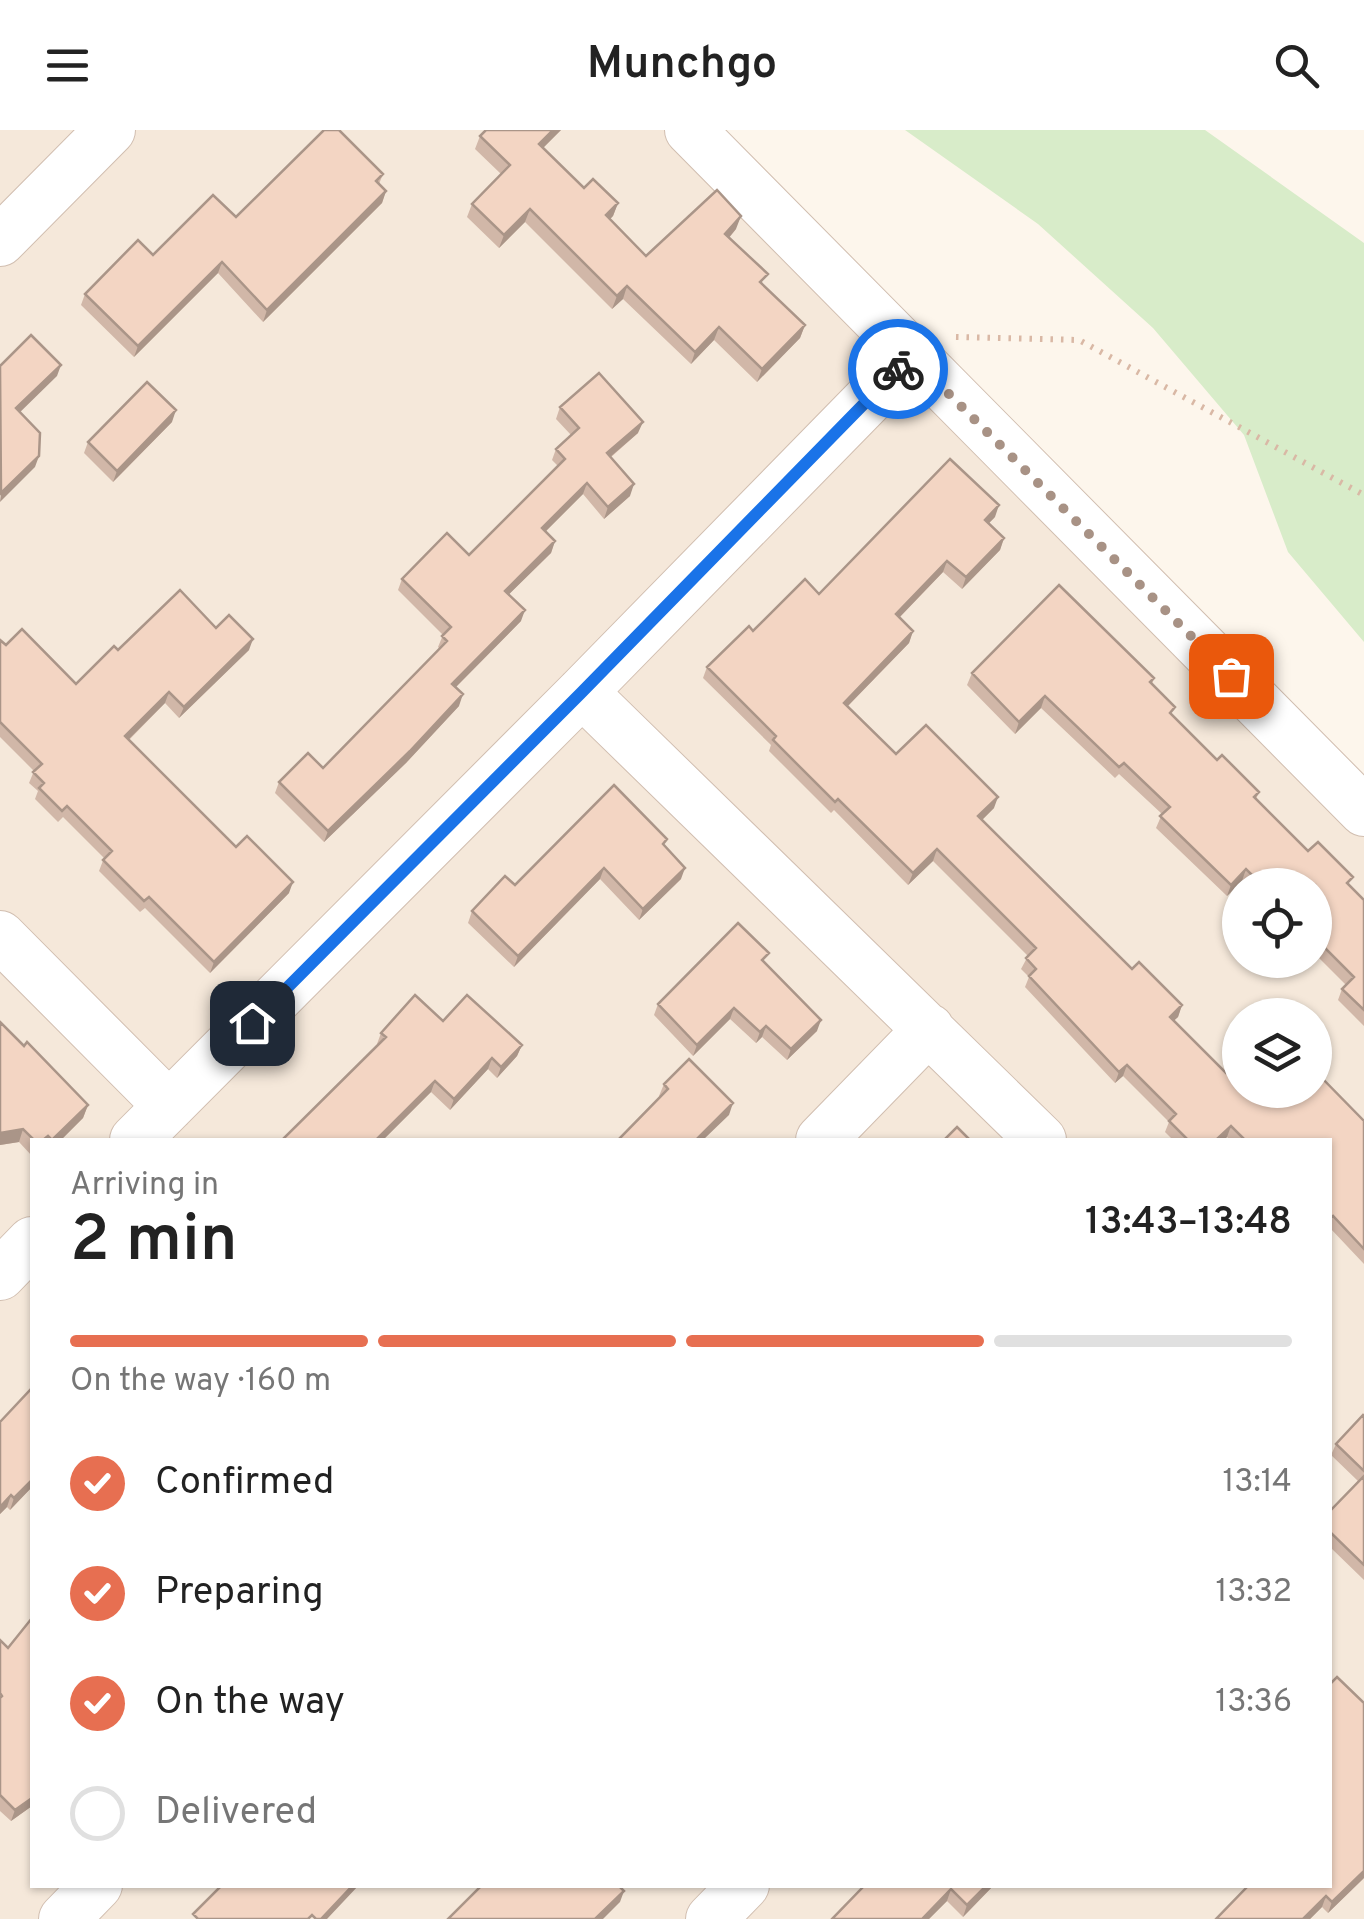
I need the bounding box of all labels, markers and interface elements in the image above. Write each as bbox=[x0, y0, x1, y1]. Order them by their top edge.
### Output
text: Munchgo bbox=[587, 37, 777, 94]
icon: menu bbox=[40, 38, 95, 93]
icon: search bbox=[1269, 38, 1324, 93]
courier bbox=[848, 319, 948, 419]
icon: bike bbox=[871, 342, 926, 397]
pin bbox=[1189, 634, 1274, 719]
icon: bag bbox=[1204, 649, 1259, 704]
map controls bbox=[1222, 868, 1332, 1108]
button: locate bbox=[1222, 868, 1332, 978]
pin bbox=[210, 981, 295, 1066]
icon: home bbox=[225, 996, 280, 1051]
button: layers bbox=[1222, 998, 1332, 1108]
text: Arriving in bbox=[70, 1166, 219, 1206]
text: 13:43–13:48 bbox=[1085, 1199, 1292, 1248]
text: 2 min bbox=[70, 1202, 238, 1284]
text: On the way · 160 m bbox=[70, 1362, 331, 1402]
icon: check bbox=[70, 1456, 125, 1511]
text: Confirmed bbox=[155, 1459, 334, 1508]
text: 13:14 bbox=[1222, 1463, 1292, 1503]
icon: check bbox=[70, 1566, 125, 1621]
text: Preparing bbox=[155, 1569, 324, 1618]
text: 13:32 bbox=[1215, 1573, 1292, 1613]
icon: check bbox=[70, 1676, 125, 1731]
text: On the way bbox=[155, 1679, 345, 1728]
text: 13:36 bbox=[1215, 1683, 1292, 1723]
text: Delivered bbox=[155, 1789, 317, 1838]

